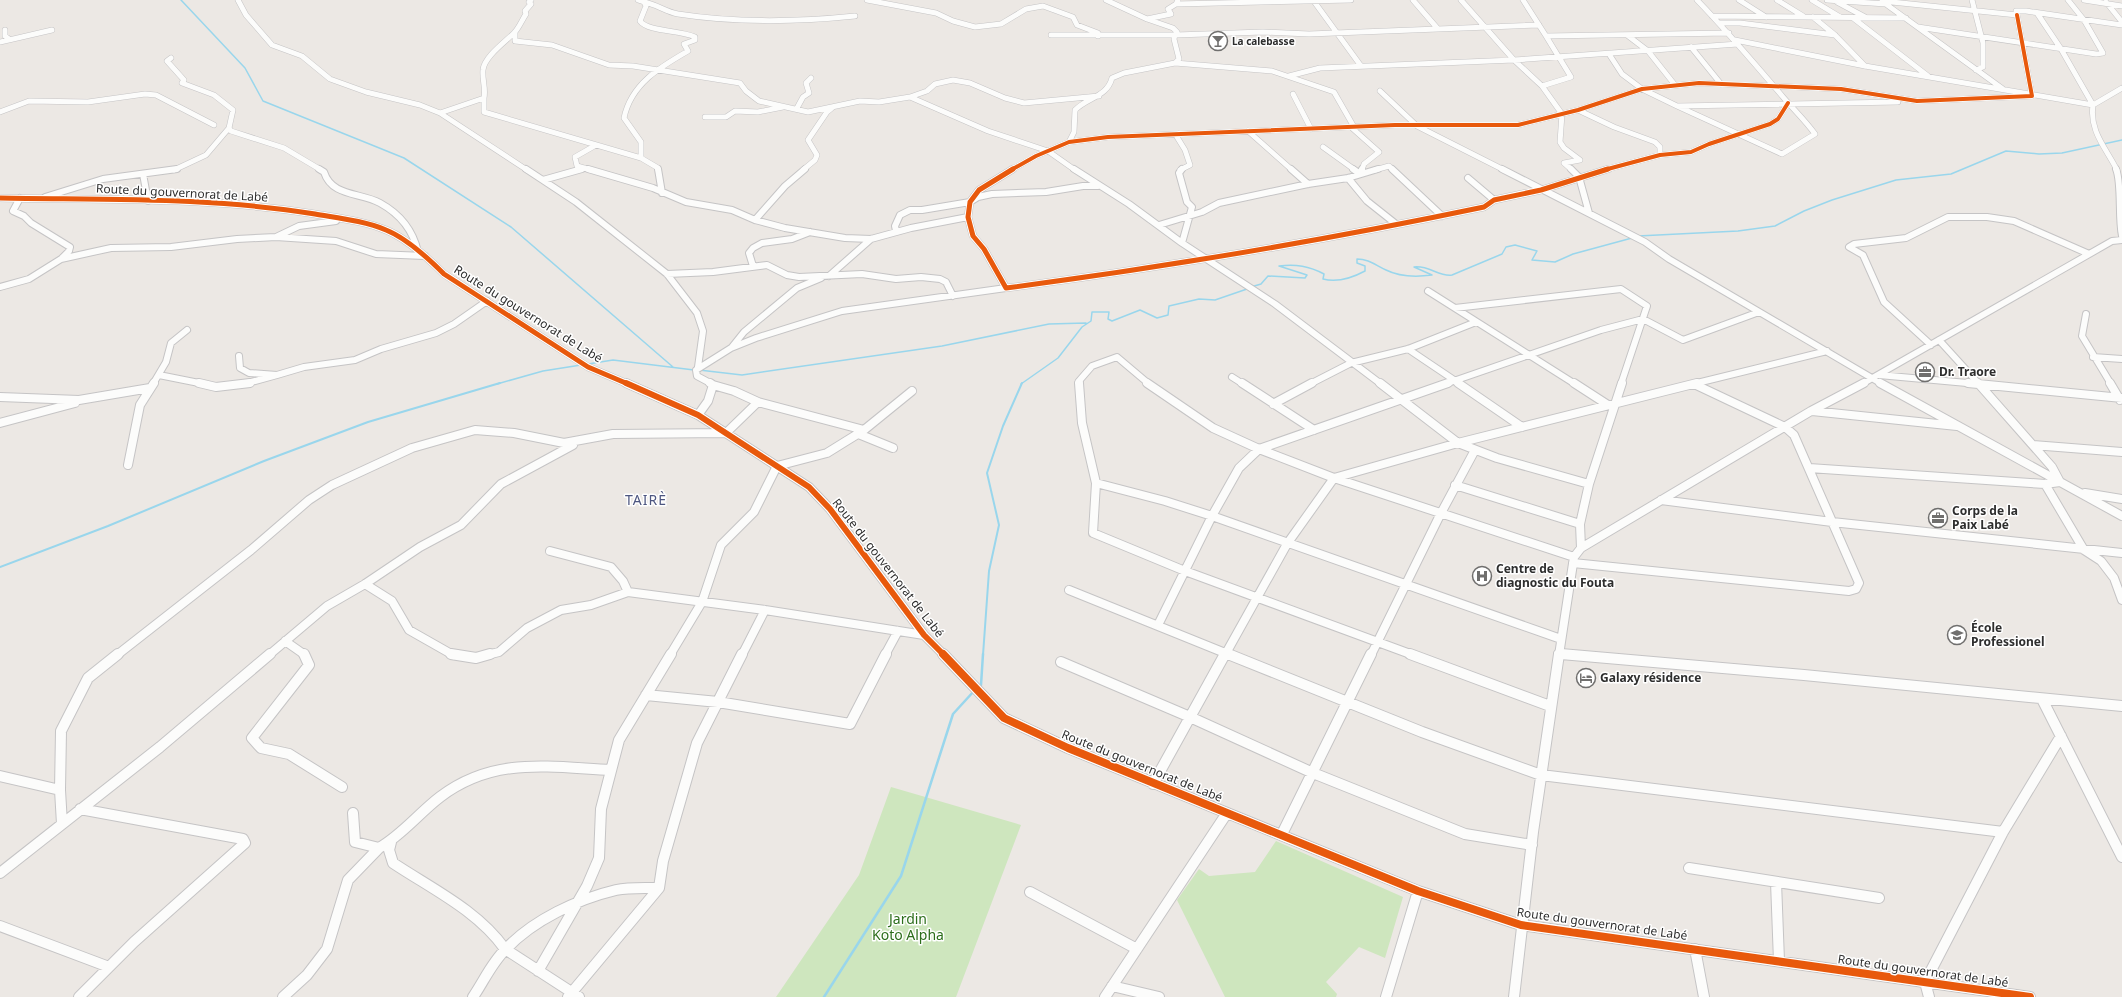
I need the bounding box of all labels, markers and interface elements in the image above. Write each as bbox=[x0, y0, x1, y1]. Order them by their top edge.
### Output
bar icon: La calebasse bbox=[1207, 30, 1229, 52]
place label: La calebasse bbox=[1232, 34, 1295, 48]
street label: Route du gouvernorat de Labé bbox=[96, 180, 269, 206]
street label: Route du gouvernorat de Labé bbox=[451, 261, 606, 367]
office icon: Dr. Traore bbox=[1914, 361, 1936, 383]
place label: Dr. Traore bbox=[1939, 363, 1996, 380]
district label: TAIRÈ bbox=[625, 490, 667, 509]
street label: Route du gouvernorat de Labé bbox=[829, 495, 948, 641]
place label: Corps de la Paix Labé bbox=[1952, 502, 2018, 533]
office icon: Corps de la Paix Labé bbox=[1927, 507, 1949, 529]
place label: Centre de diagnostic du Fouta bbox=[1496, 560, 1614, 591]
hospital icon: Centre de diagnostic du Fouta bbox=[1471, 565, 1493, 587]
place label: École Professionel bbox=[1971, 619, 2045, 650]
school or university icon: École Professionel bbox=[1946, 624, 1968, 646]
hotel icon: Galaxy résidence bbox=[1575, 667, 1597, 689]
place label: Galaxy résidence bbox=[1600, 669, 1701, 686]
street label: Route du gouvernorat de Labé bbox=[1059, 725, 1225, 806]
street label: Route du gouvernorat de Labé bbox=[1516, 903, 1689, 944]
park label: Jardin Koto Alpha bbox=[872, 909, 944, 944]
street label: Route du gouvernorat de Labé bbox=[1837, 950, 2010, 991]

